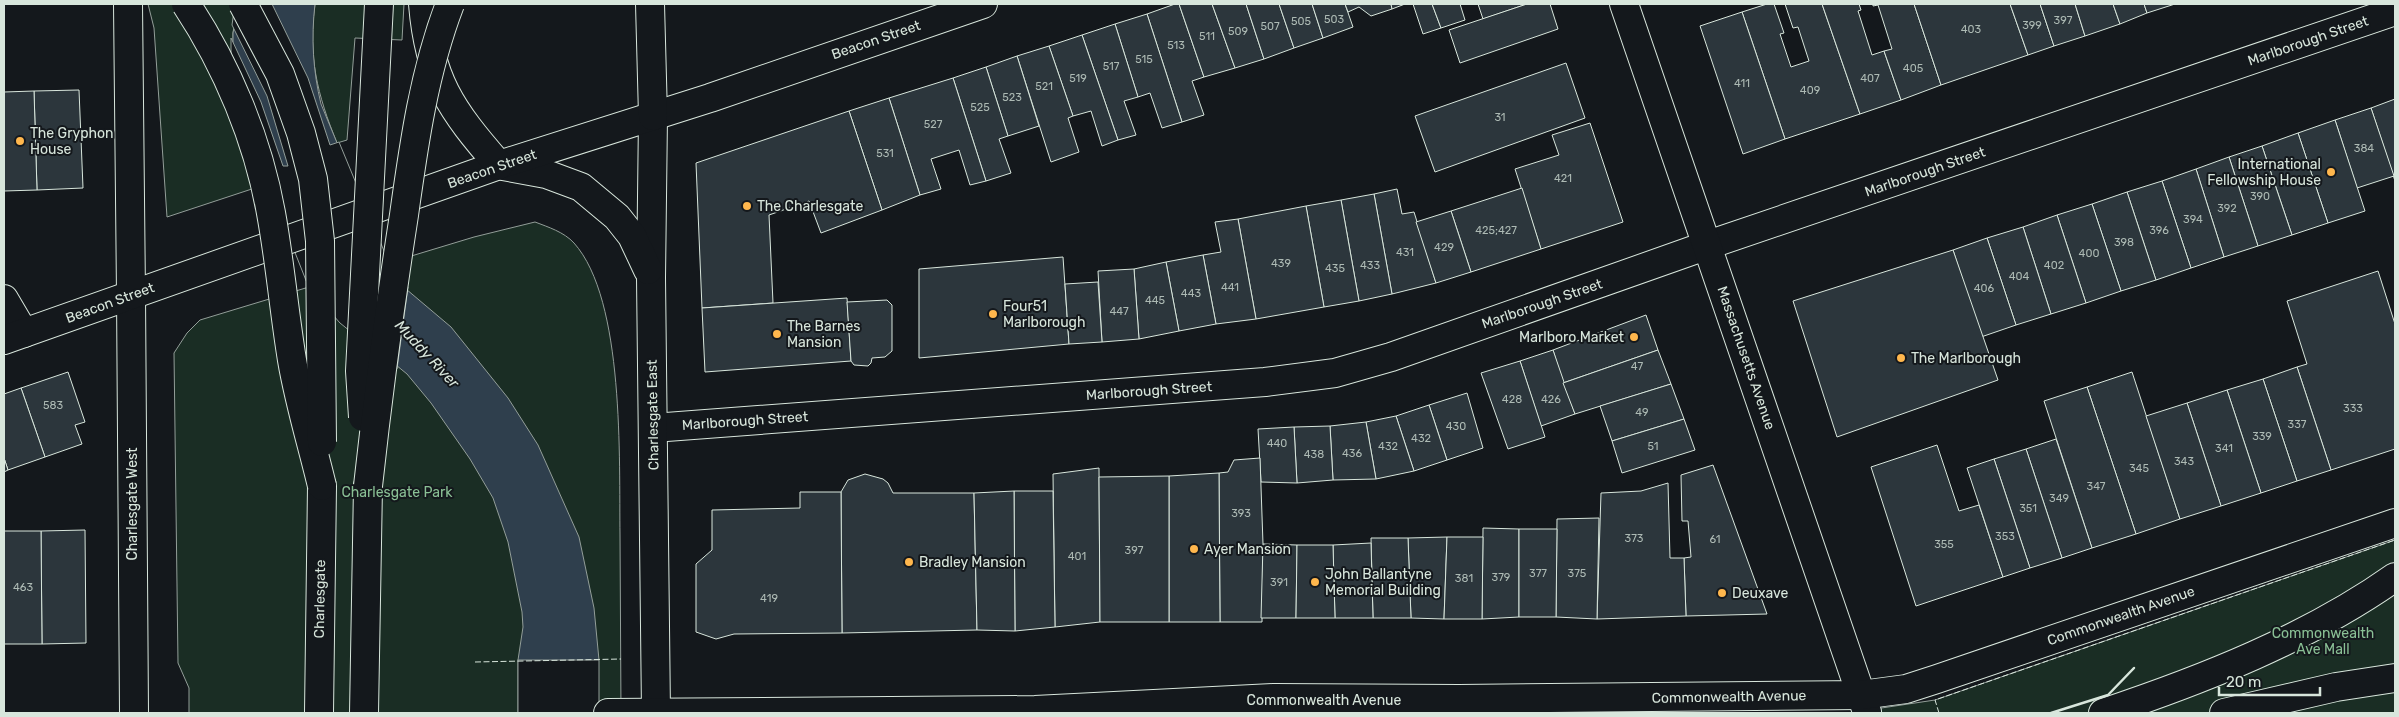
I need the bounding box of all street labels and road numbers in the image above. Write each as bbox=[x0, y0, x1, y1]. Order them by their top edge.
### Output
street label: Marlborough Street bbox=[2245, 12, 2371, 70]
street label: Beacon Street bbox=[829, 17, 923, 63]
street label: Marlborough Street bbox=[1862, 143, 1988, 201]
street label: Beacon Street bbox=[445, 146, 539, 192]
street label: Marlborough Street bbox=[1479, 275, 1605, 333]
street label: Beacon Street bbox=[63, 279, 157, 327]
street label: Massachusetts Avenue bbox=[1713, 284, 1779, 432]
street label: Charlesgate East bbox=[644, 359, 662, 471]
street label: Marlborough Street bbox=[1085, 378, 1213, 404]
street label: Marlborough Street bbox=[681, 408, 809, 434]
street label: Charlesgate West bbox=[124, 447, 141, 561]
street label: Charlesgate bbox=[311, 559, 329, 638]
street label: Commonwealth Avenue bbox=[2045, 583, 2197, 649]
street label: Commonwealth Avenue bbox=[1651, 687, 1807, 707]
street label: Commonwealth Avenue bbox=[1247, 692, 1402, 709]

